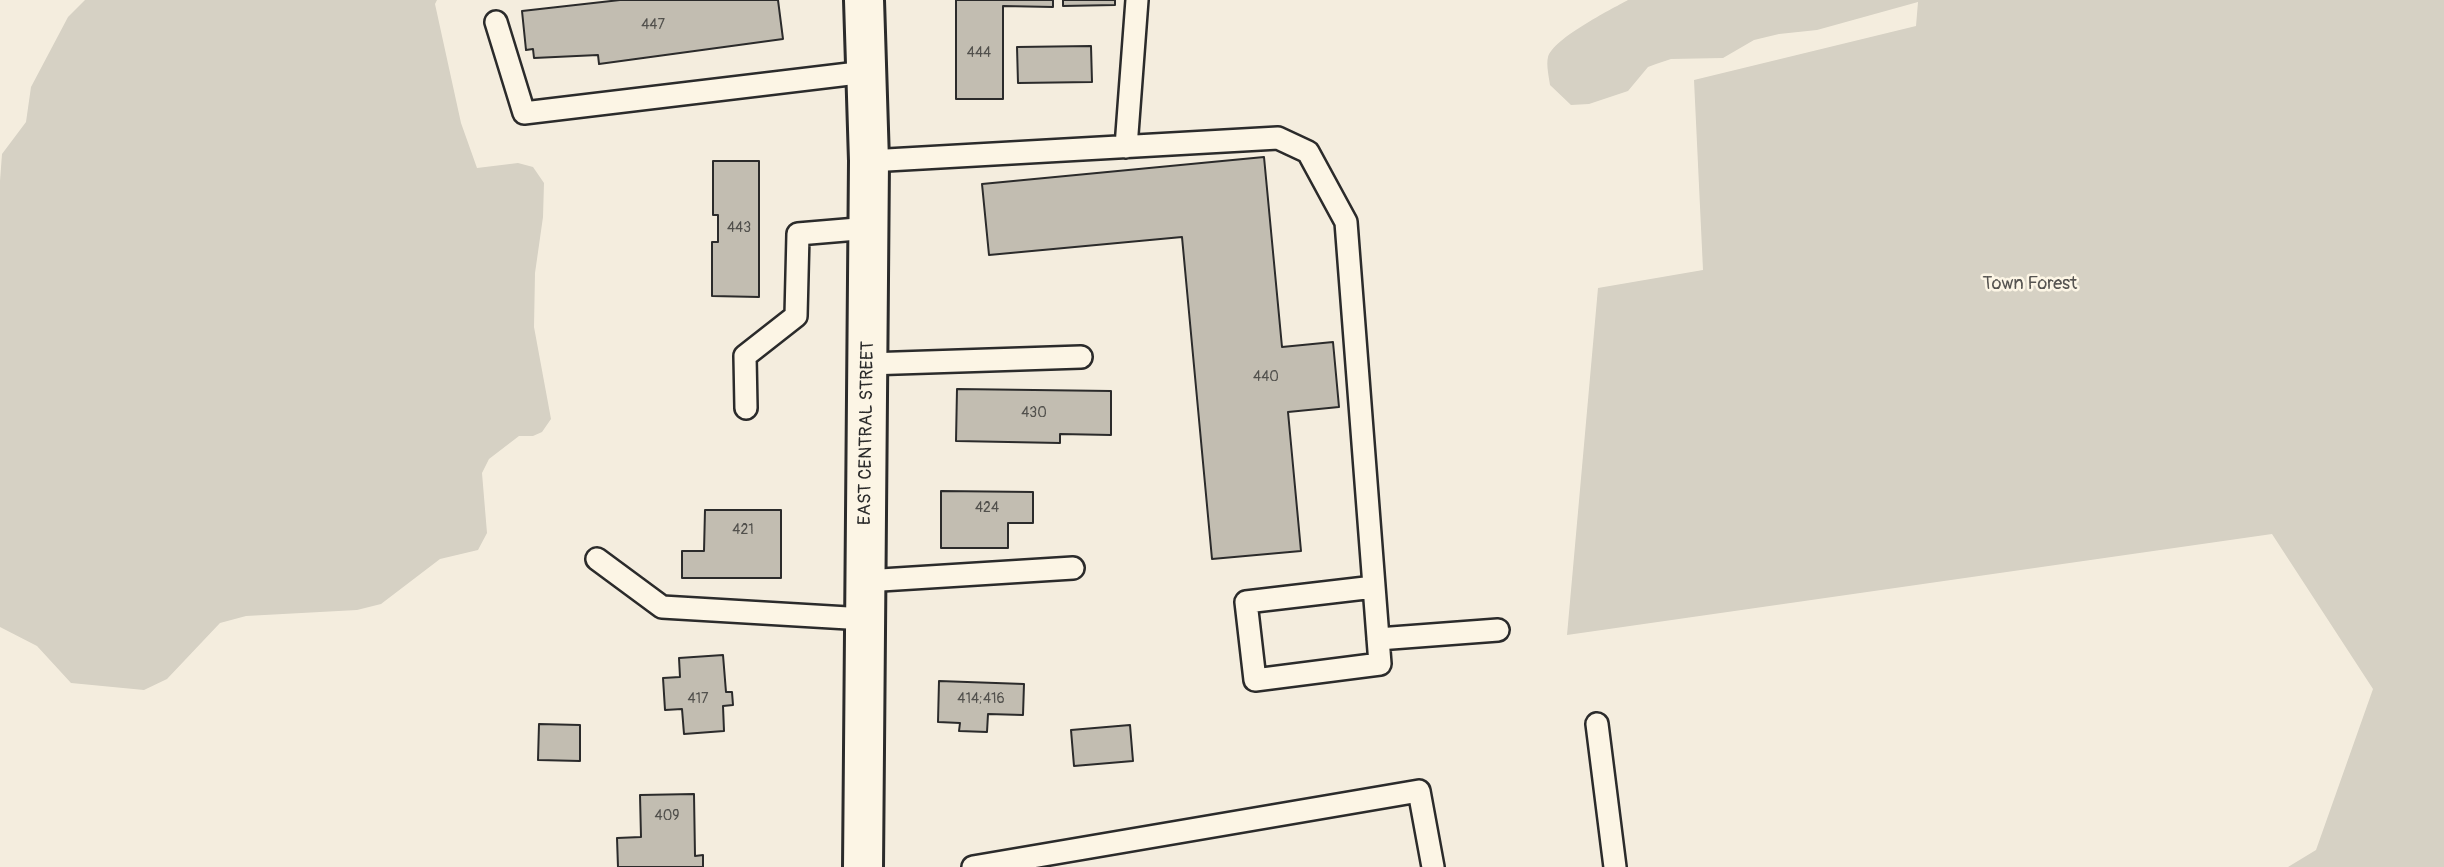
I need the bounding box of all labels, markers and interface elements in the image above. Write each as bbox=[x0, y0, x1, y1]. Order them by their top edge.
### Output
house number: 447 bbox=[641, 17, 665, 33]
house number: 444 bbox=[967, 45, 991, 61]
house number: 443 bbox=[727, 220, 751, 236]
park label: Town Forest bbox=[1983, 273, 2077, 295]
street label: EAST CENTRAL STREET bbox=[855, 341, 879, 525]
house number: 440 bbox=[1253, 369, 1279, 385]
house number: 430 bbox=[1021, 405, 1047, 421]
house number: 424 bbox=[975, 500, 999, 516]
house number: 421 bbox=[732, 522, 754, 538]
house number: 417 bbox=[688, 691, 708, 707]
house number: 414;416 bbox=[957, 691, 1005, 707]
house number: 409 bbox=[655, 808, 679, 824]

